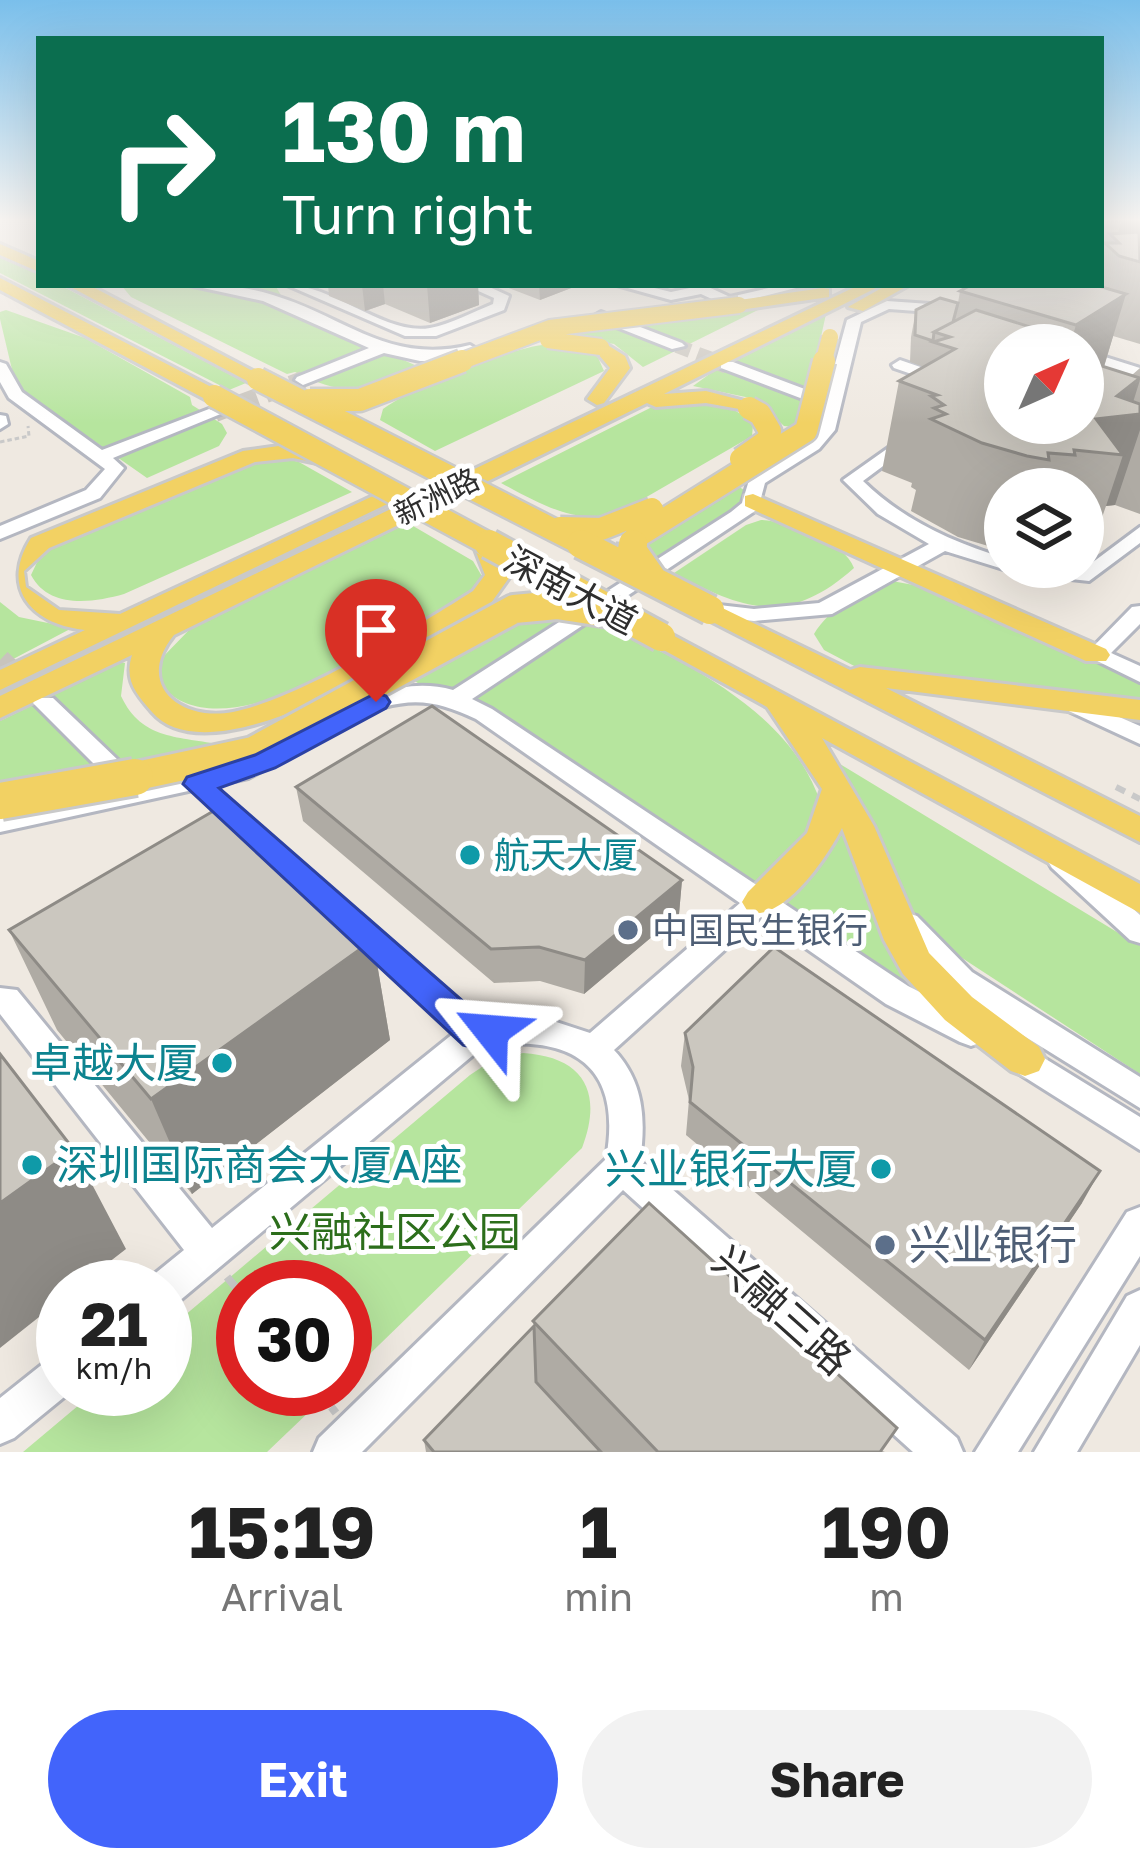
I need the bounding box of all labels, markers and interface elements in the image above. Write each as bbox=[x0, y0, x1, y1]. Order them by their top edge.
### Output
text: 130 m bbox=[282, 80, 526, 180]
icon: right bbox=[84, 84, 240, 240]
text: Turn right bbox=[282, 181, 534, 246]
north arrow bbox=[984, 324, 1104, 444]
map controls bbox=[984, 324, 1104, 588]
street label: 新洲路 bbox=[388, 460, 485, 532]
button: layers bbox=[984, 468, 1104, 588]
street label: 深南大道 bbox=[498, 537, 645, 642]
pin bbox=[325, 579, 427, 702]
icon: arrive bbox=[343, 597, 409, 663]
place label: 航天大厦 bbox=[494, 833, 638, 876]
marker: 航天大厦 bbox=[457, 842, 483, 868]
place label: 中国民生银行 bbox=[652, 908, 868, 951]
marker: 中国民生银行 bbox=[615, 917, 641, 943]
position arrow bbox=[428, 968, 554, 1094]
place label: 卓越大厦 bbox=[30, 1037, 198, 1087]
marker: 卓越大厦 bbox=[209, 1050, 235, 1076]
place label: 深圳国际商会大厦A座 bbox=[56, 1139, 462, 1189]
place label: 兴业银行大厦 bbox=[605, 1143, 857, 1193]
marker: 深圳国际商会大厦A座 bbox=[19, 1152, 45, 1178]
marker: 兴业银行大厦 bbox=[868, 1156, 894, 1182]
park label: 兴融社区公园 bbox=[269, 1206, 521, 1256]
place label: 兴业银行 bbox=[909, 1219, 1077, 1269]
marker: 兴业银行 bbox=[872, 1232, 898, 1258]
street label: 兴融三路 bbox=[704, 1234, 862, 1384]
speed limit sign: 30 bbox=[216, 1260, 372, 1416]
text: 21 bbox=[80, 1287, 148, 1359]
text: km/h bbox=[76, 1350, 152, 1386]
text: 15:19 bbox=[189, 1487, 375, 1574]
text: 1 bbox=[580, 1487, 617, 1574]
text: 190 bbox=[822, 1487, 951, 1574]
text: Arrival bbox=[221, 1573, 343, 1620]
text: min bbox=[564, 1573, 633, 1620]
text: m bbox=[869, 1573, 904, 1620]
button: Exit bbox=[48, 1710, 558, 1848]
button: Share bbox=[582, 1710, 1092, 1848]

